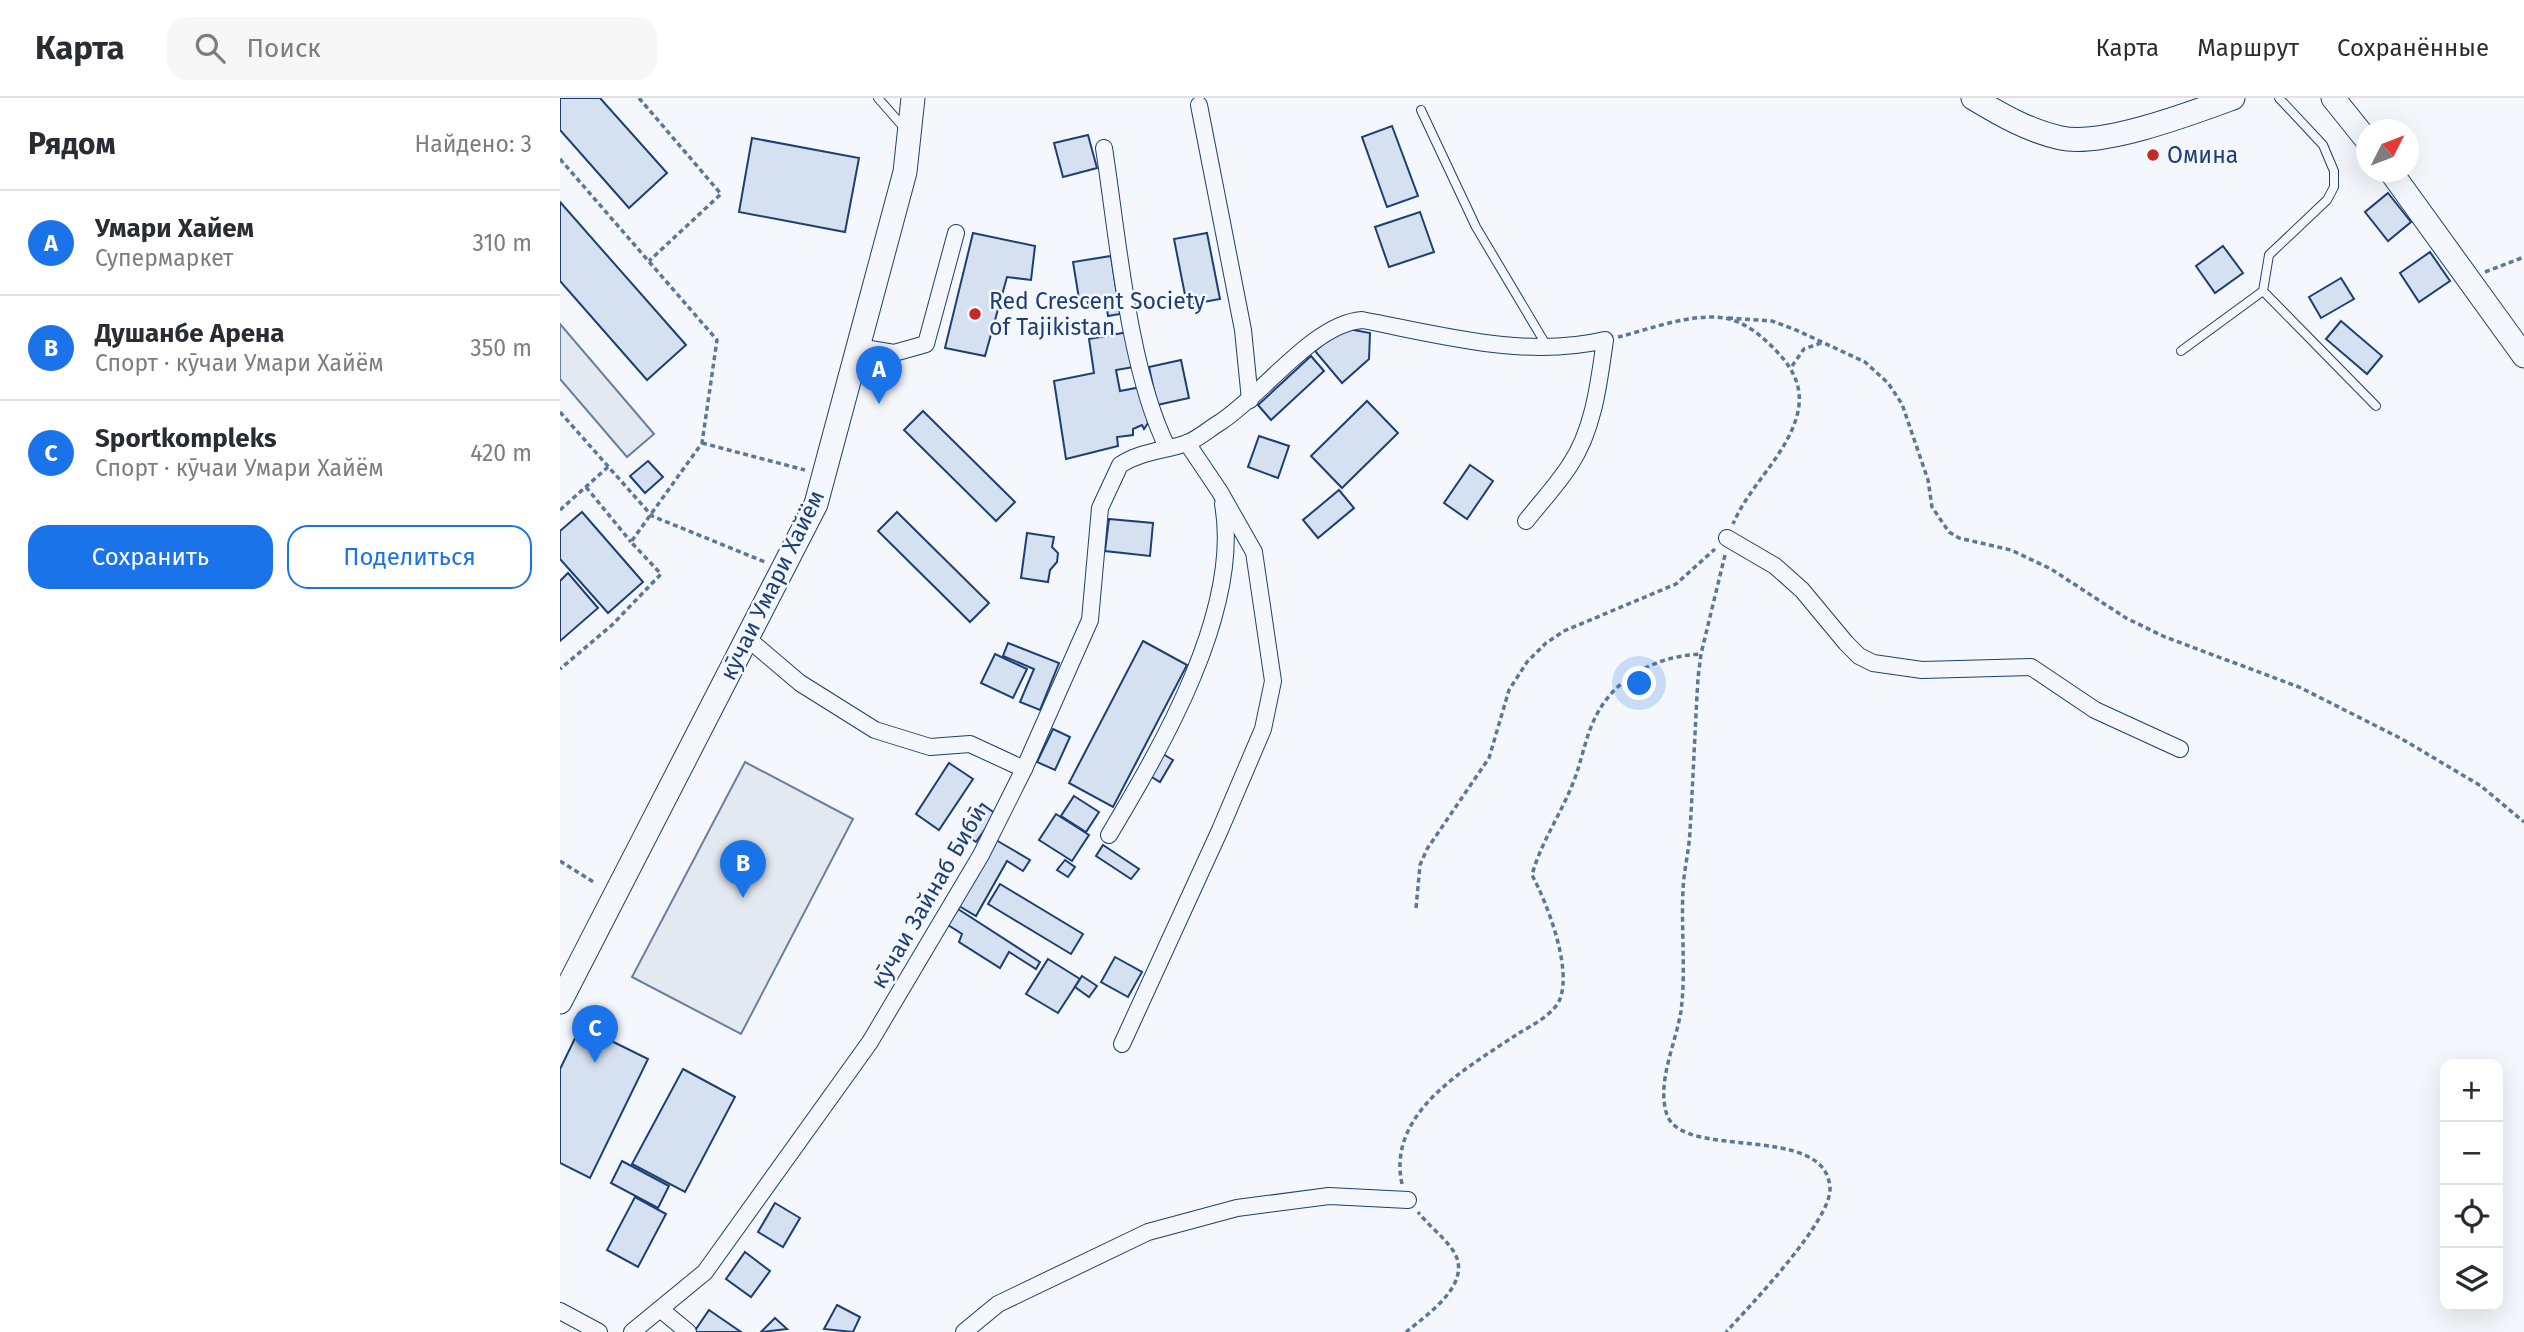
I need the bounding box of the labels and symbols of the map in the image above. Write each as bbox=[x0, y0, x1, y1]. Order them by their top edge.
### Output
north arrow bbox=[2356, 119, 2419, 182]
place label: Омина bbox=[2167, 141, 2238, 169]
marker: Омина bbox=[2145, 147, 2161, 163]
place label: Red Crescent Society of Tajikistan bbox=[989, 287, 1206, 341]
marker: Red Crescent Society of Tajikistan bbox=[967, 306, 983, 322]
pin: A bbox=[856, 346, 902, 404]
street label: кӯчаи Умари Хайём bbox=[714, 485, 830, 685]
your location bbox=[1622, 666, 1656, 700]
street label: кӯчаи Зайнаб Бибӣ bbox=[864, 801, 992, 993]
pin: B bbox=[720, 840, 766, 898]
pin: C bbox=[572, 1005, 618, 1063]

